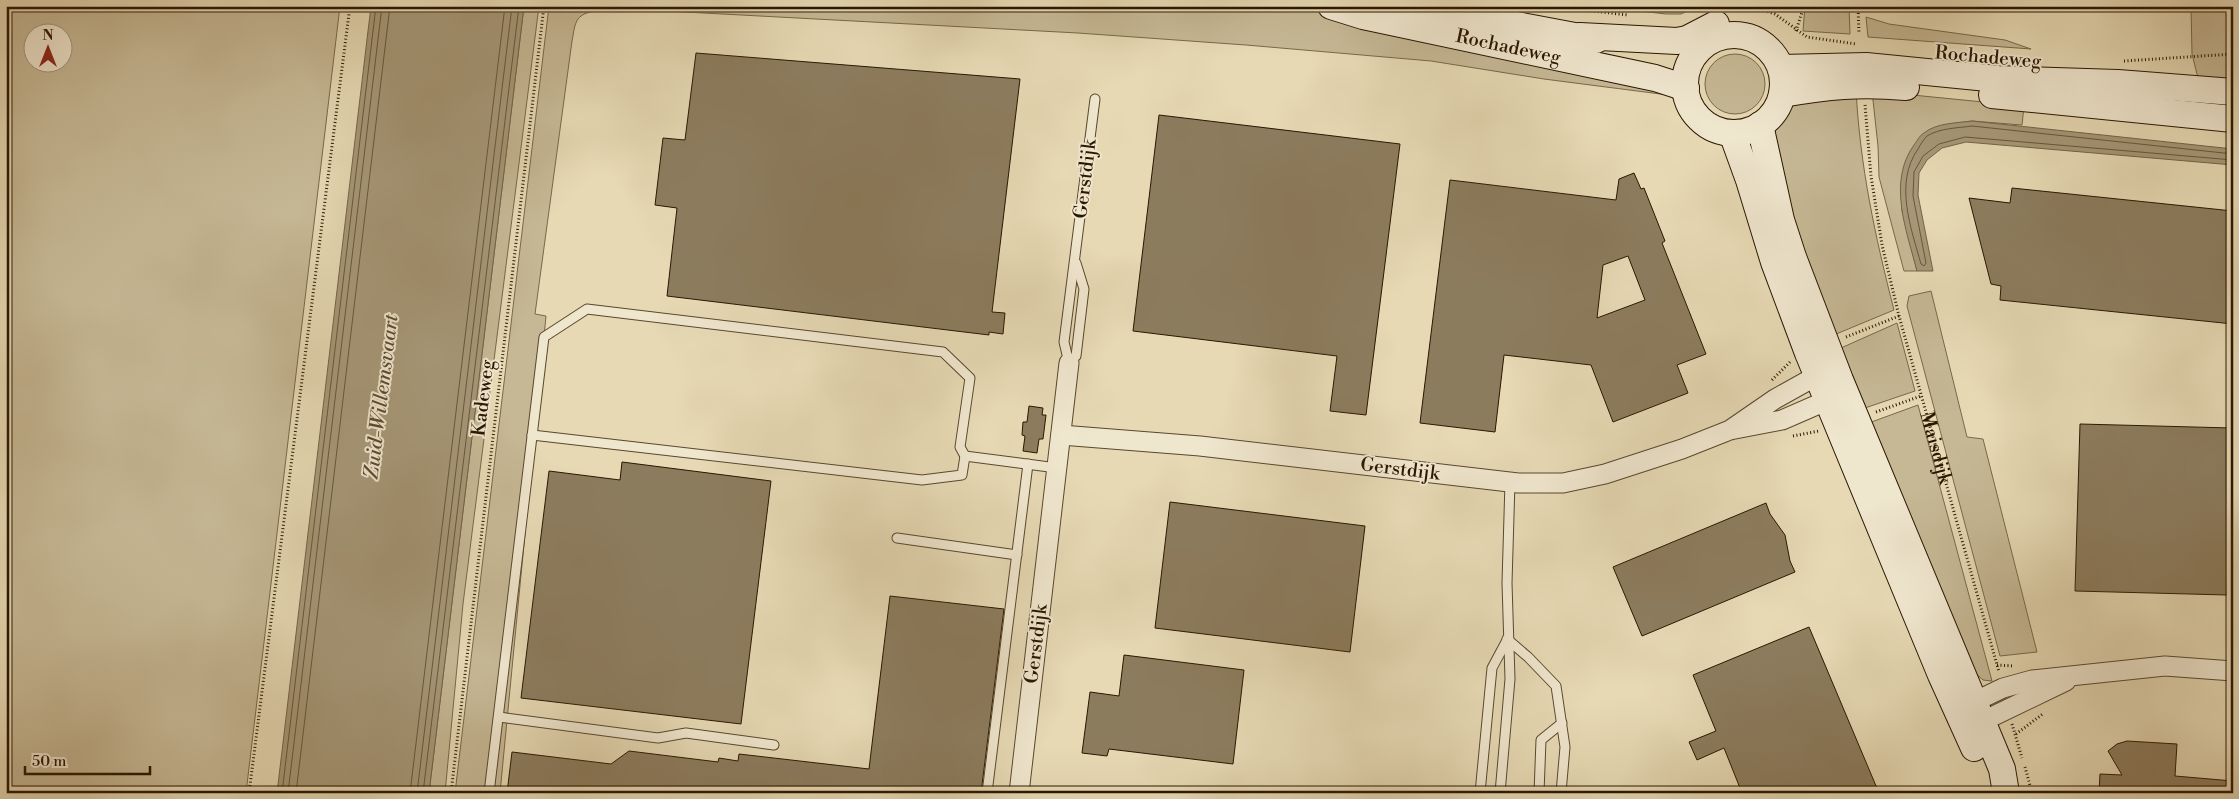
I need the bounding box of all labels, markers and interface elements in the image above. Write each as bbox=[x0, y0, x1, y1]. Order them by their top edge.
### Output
north arrow bbox=[22, 22, 72, 72]
street label: Rochadeweg bbox=[1453, 24, 1563, 70]
text: N bbox=[42, 27, 54, 45]
street label: Rochadeweg bbox=[1934, 40, 2042, 74]
street label: Gerstdijk bbox=[1068, 137, 1102, 220]
water label: Zuid-Willemsvaart bbox=[359, 313, 405, 481]
street label: Kadeweg bbox=[466, 358, 500, 438]
street label: Maisdijk bbox=[1914, 409, 1958, 488]
street label: Gerstdijk bbox=[1359, 452, 1442, 486]
street label: Gerstdijk bbox=[1019, 602, 1053, 685]
scale bar bbox=[25, 744, 150, 776]
text: 50 m bbox=[32, 752, 66, 771]

